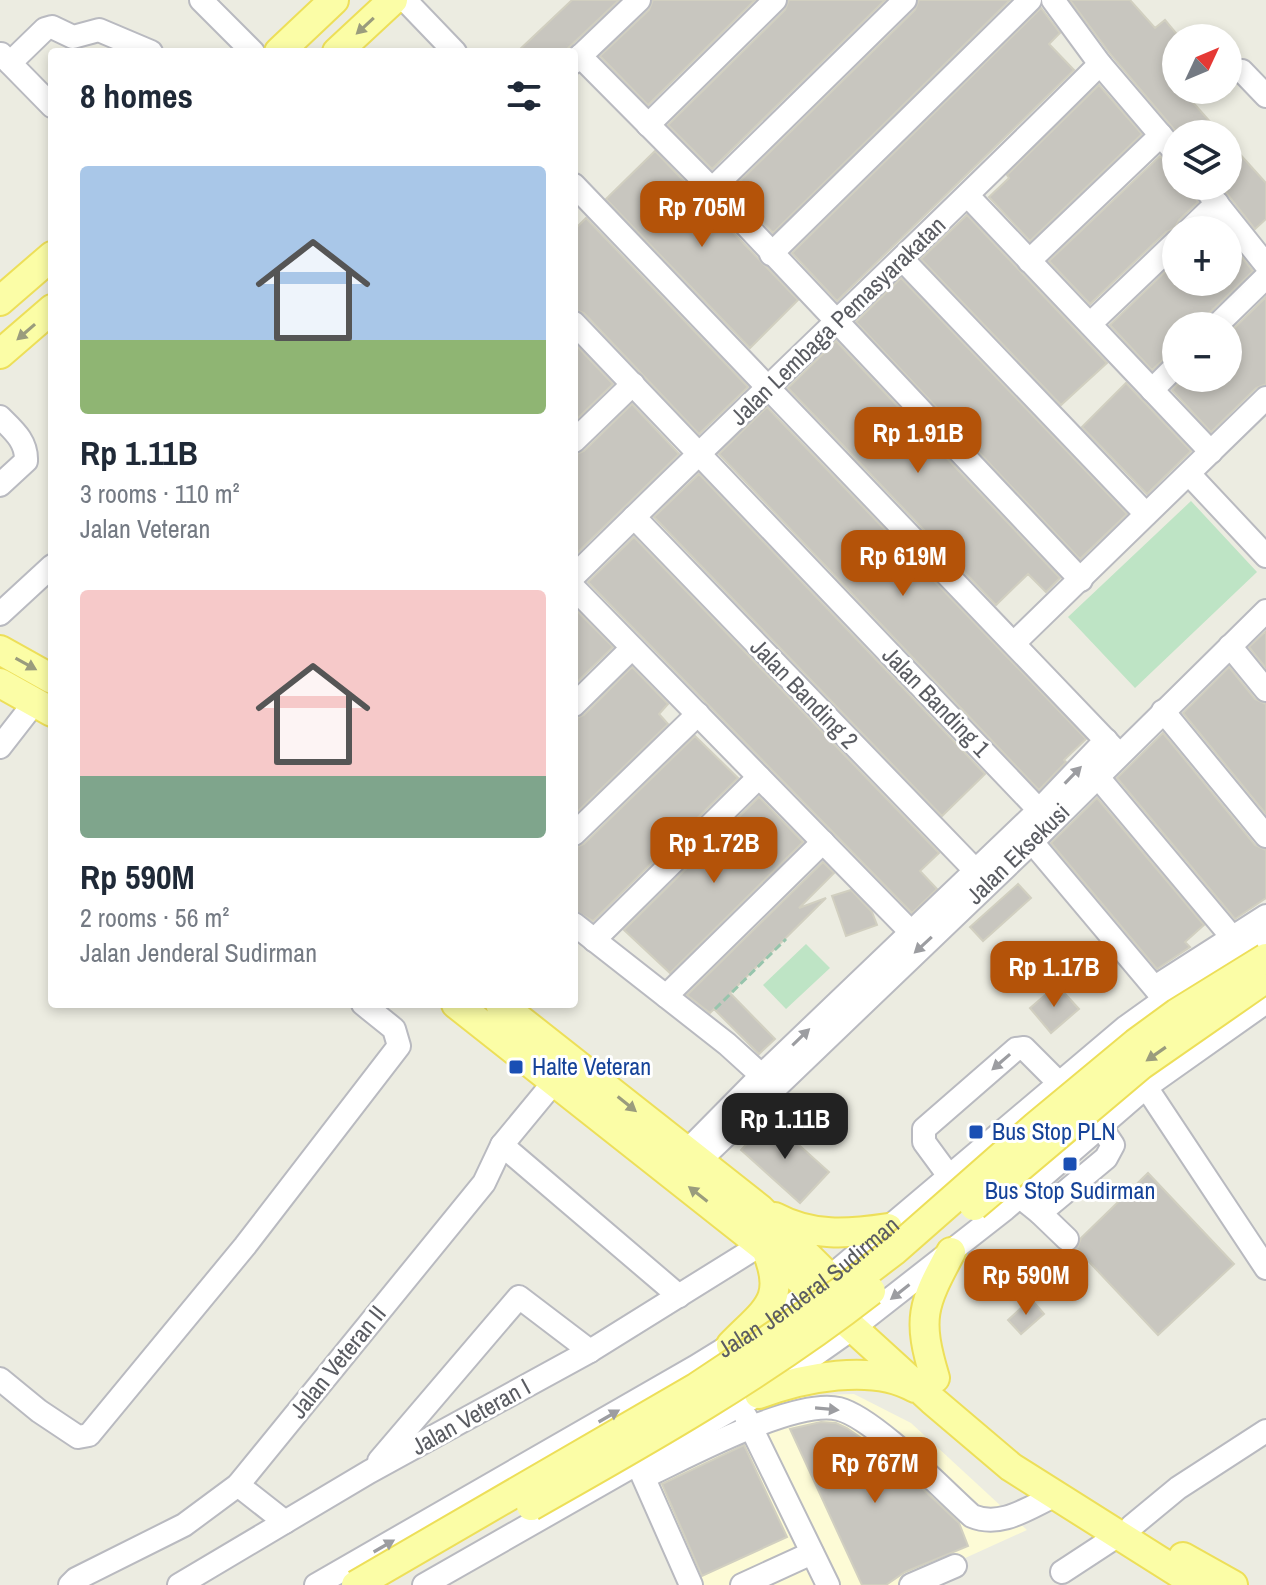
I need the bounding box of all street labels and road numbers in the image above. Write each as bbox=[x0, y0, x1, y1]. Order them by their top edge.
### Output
street label: Jalan Lembaga Pemasyarakatan bbox=[723, 209, 952, 432]
street label: Jalan Banding 2 bbox=[744, 631, 866, 756]
street label: Jalan Banding 1 bbox=[876, 639, 998, 764]
street label: Jalan Eksekusi bbox=[959, 796, 1076, 911]
street label: Jalan Jenderal Sudirman bbox=[711, 1209, 905, 1364]
street label: Jalan Veteran II bbox=[282, 1298, 393, 1425]
street label: Jalan Veteran I bbox=[405, 1370, 536, 1462]

